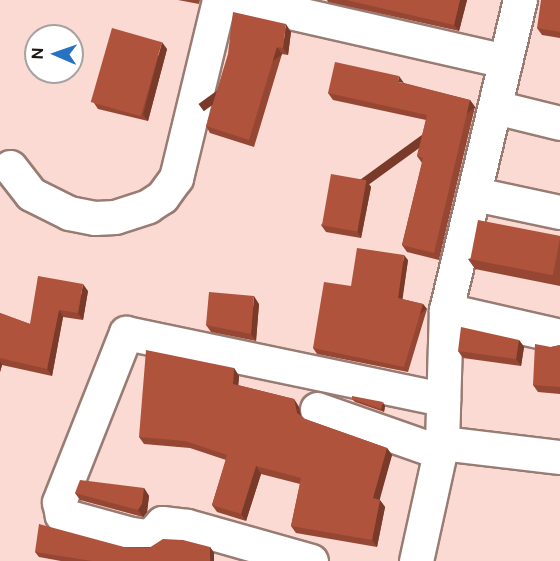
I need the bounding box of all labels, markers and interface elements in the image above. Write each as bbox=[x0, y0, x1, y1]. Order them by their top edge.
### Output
north arrow bbox=[24, 24, 84, 84]
text: N bbox=[27, 47, 48, 60]

